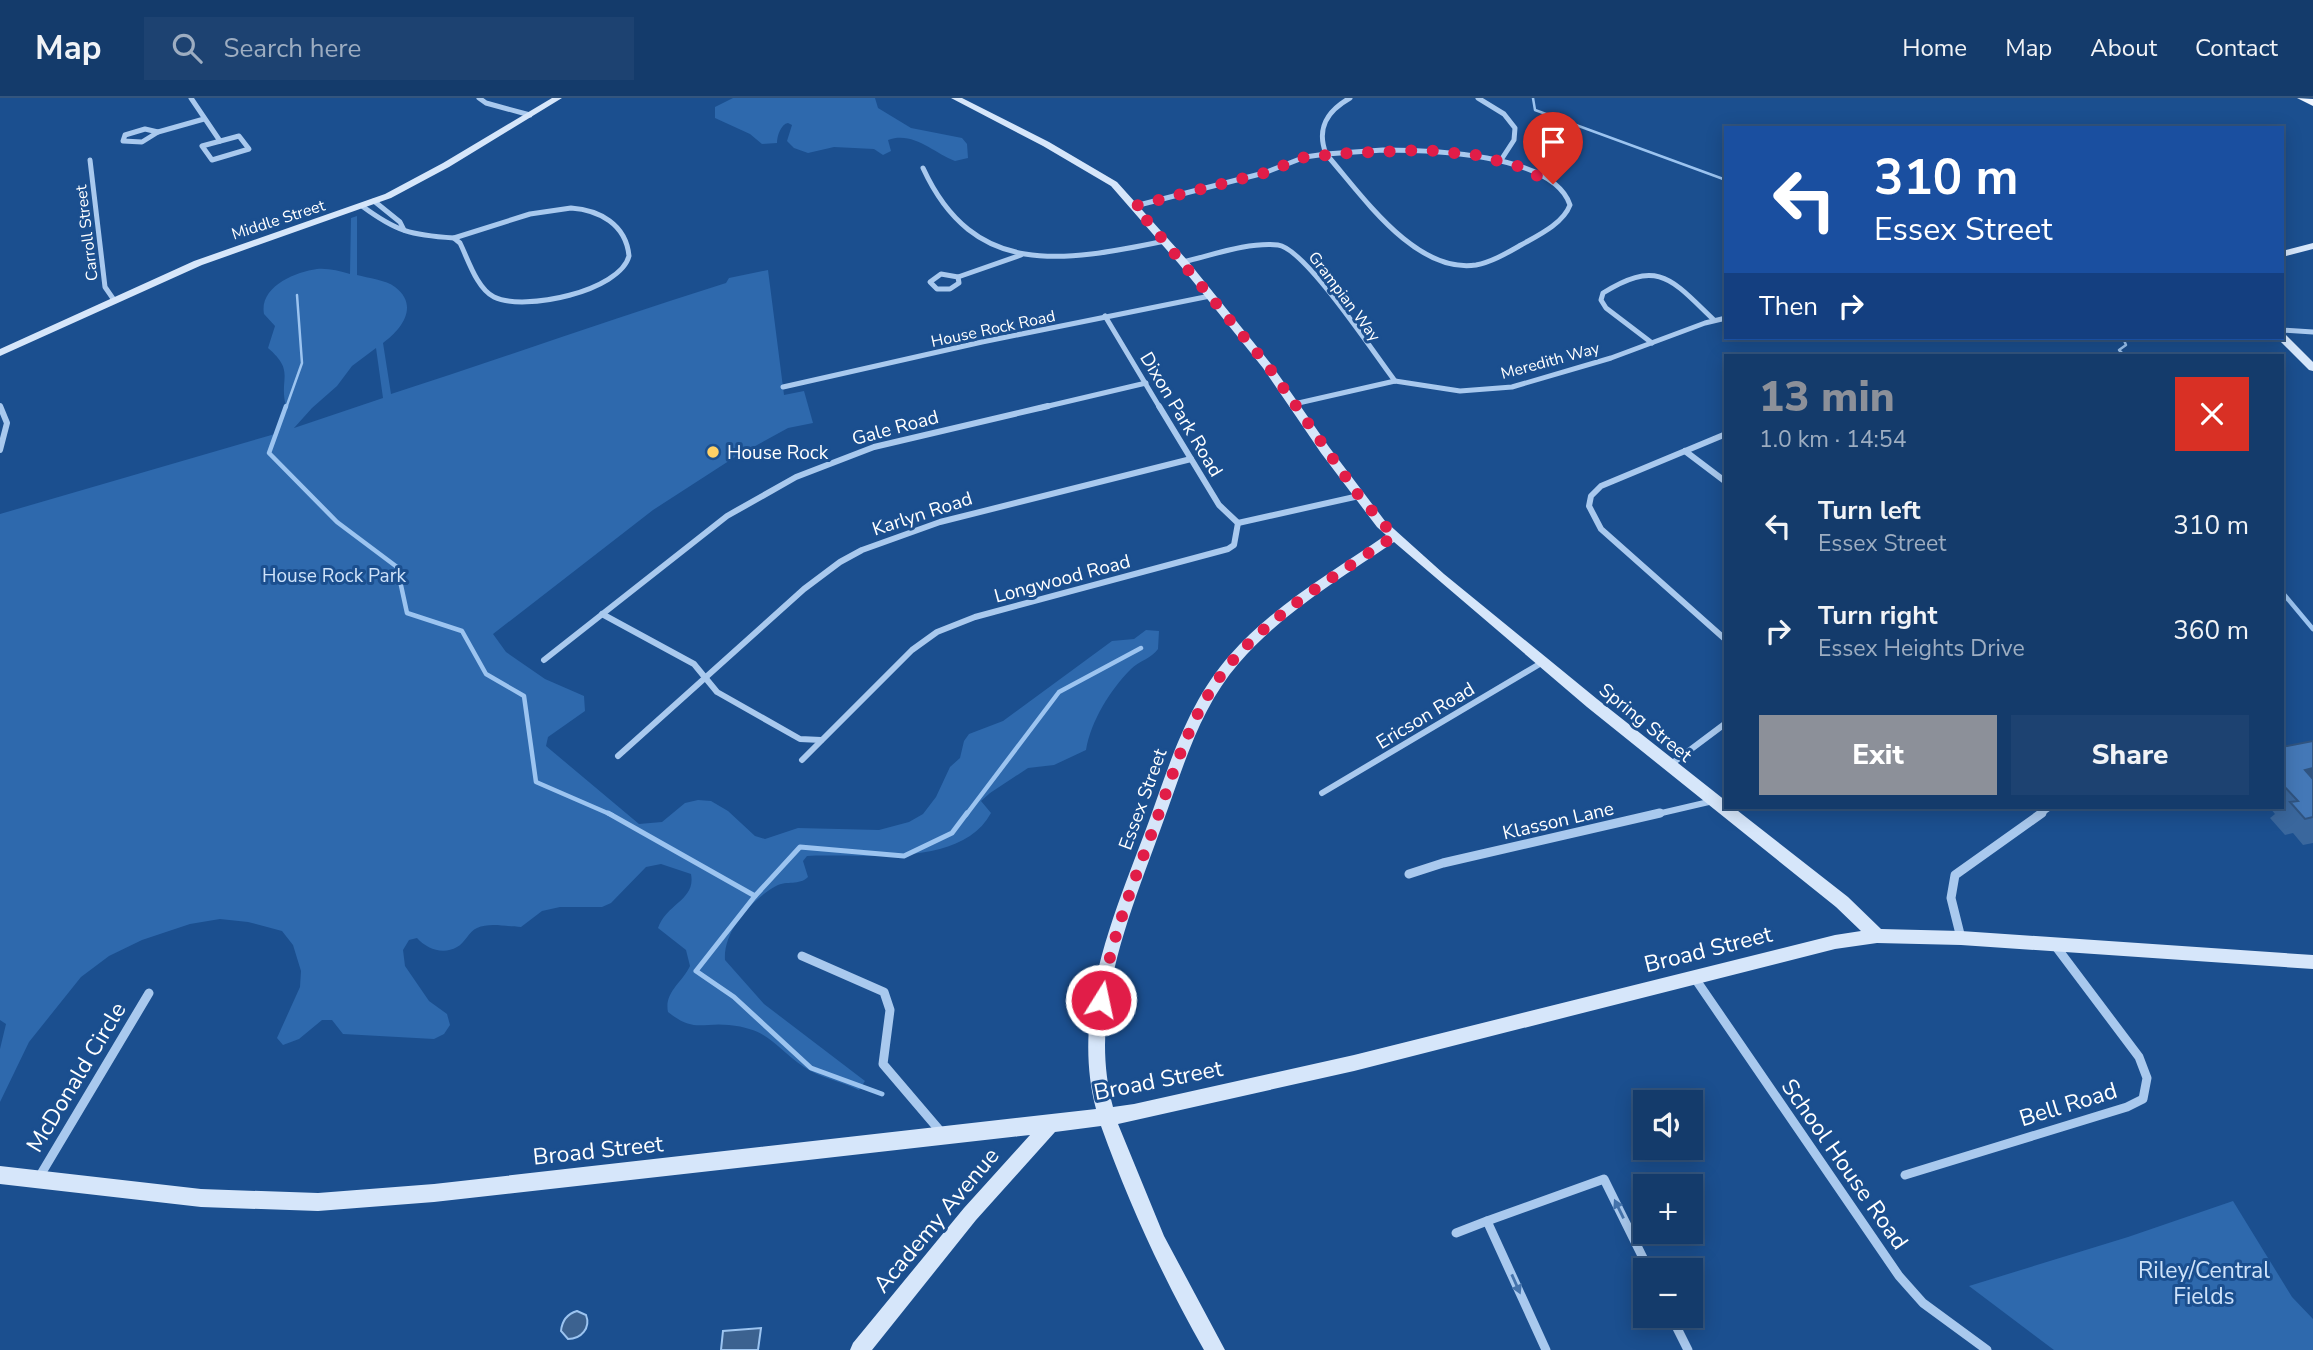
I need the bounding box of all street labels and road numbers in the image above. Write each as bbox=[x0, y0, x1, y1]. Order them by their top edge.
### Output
street label: Carroll Street bbox=[70, 183, 104, 282]
street label: Middle Street bbox=[229, 194, 328, 245]
street label: Grampian Way bbox=[1303, 247, 1386, 347]
street label: House Rock Road bbox=[929, 305, 1057, 353]
street label: Meredith Way bbox=[1498, 337, 1603, 385]
street label: Dixon Park Road bbox=[1134, 347, 1229, 482]
street label: Gale Road bbox=[849, 404, 941, 452]
street label: Karlyn Road bbox=[869, 486, 976, 542]
street label: Longwood Road bbox=[991, 548, 1133, 610]
street label: Ericson Road bbox=[1371, 676, 1480, 756]
street label: Spring Street bbox=[1593, 677, 1698, 769]
street label: Essex Street bbox=[1113, 745, 1173, 854]
street label: Klasson Lane bbox=[1500, 796, 1616, 846]
street label: Broad Street bbox=[1641, 918, 1776, 980]
street label: McDonald Circle bbox=[19, 996, 133, 1158]
street label: Broad Street bbox=[1091, 1053, 1226, 1108]
street label: School House Road bbox=[1774, 1073, 1915, 1256]
street label: Bell Road bbox=[2015, 1075, 2121, 1134]
street label: Broad Street bbox=[531, 1128, 666, 1173]
street label: Academy Avenue bbox=[866, 1141, 1006, 1299]

